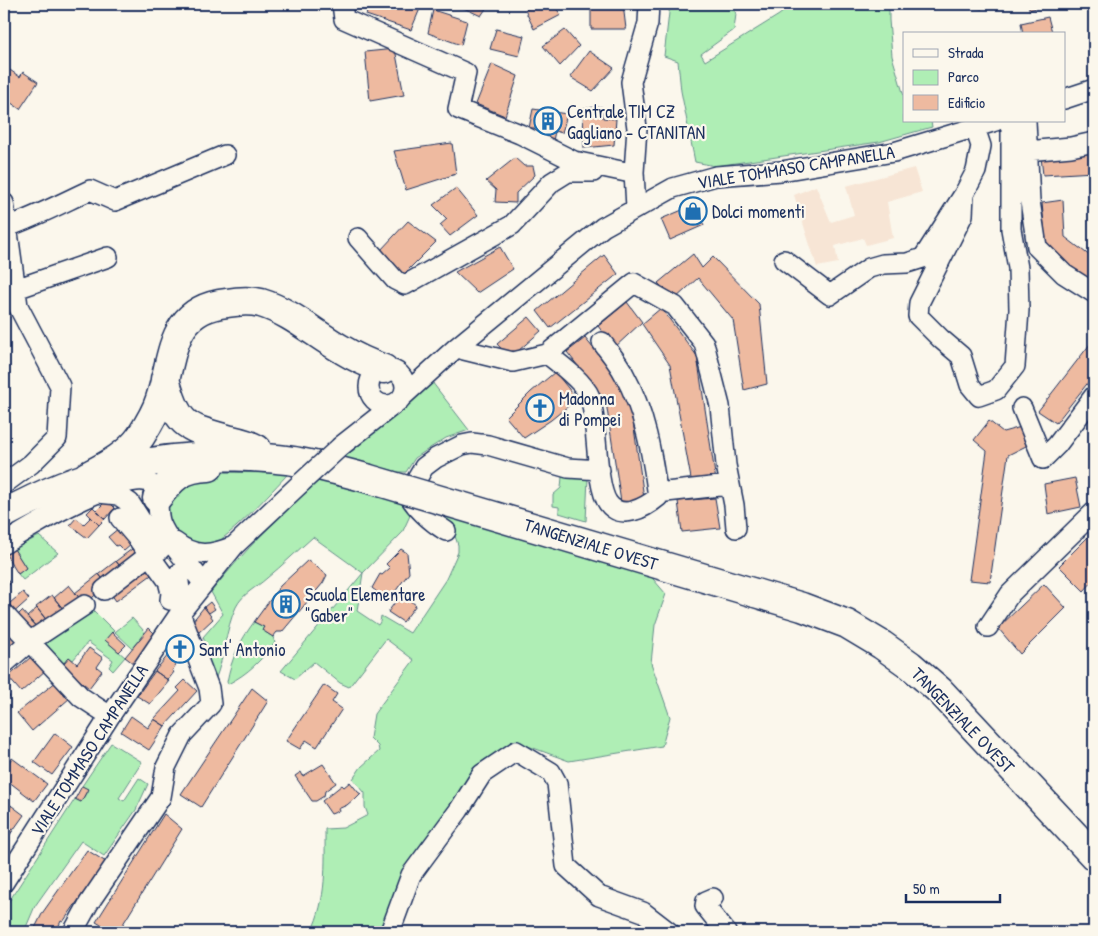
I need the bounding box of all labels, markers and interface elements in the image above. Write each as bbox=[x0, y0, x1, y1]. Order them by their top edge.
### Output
legend bbox=[903, 32, 1066, 122]
text: Strada bbox=[948, 42, 984, 63]
text: Parco bbox=[948, 66, 979, 87]
text: Edificio bbox=[948, 92, 985, 113]
place label: Centrale TIM CZ Gagliano - CTANITAN bbox=[567, 99, 705, 145]
building icon: Centrale TIM CZ Gagliano - CTANITAN bbox=[533, 106, 563, 136]
street label: VIALE TOMMASO CAMPANELLA bbox=[696, 139, 897, 195]
shop icon: Dolci momenti bbox=[678, 196, 708, 226]
place label: Dolci momenti bbox=[712, 199, 805, 224]
place label: Madonna di Pompei bbox=[559, 386, 621, 432]
church icon: Madonna di Pompei bbox=[525, 393, 555, 423]
street label: TANGENZIALE OVEST bbox=[521, 512, 662, 576]
place label: Scuola Elementare "Gaber" bbox=[305, 582, 425, 628]
building icon: Scuola Elementare "Gaber" bbox=[271, 589, 301, 619]
church icon: Sant' Antonio bbox=[165, 634, 195, 664]
place label: Sant' Antonio bbox=[199, 637, 286, 662]
street label: VIALE TOMMASO CAMPANELLA bbox=[24, 659, 154, 840]
street label: TANGENZIALE OVEST bbox=[906, 661, 1021, 779]
scale bar bbox=[906, 871, 999, 903]
text: 50 m bbox=[913, 878, 940, 899]

